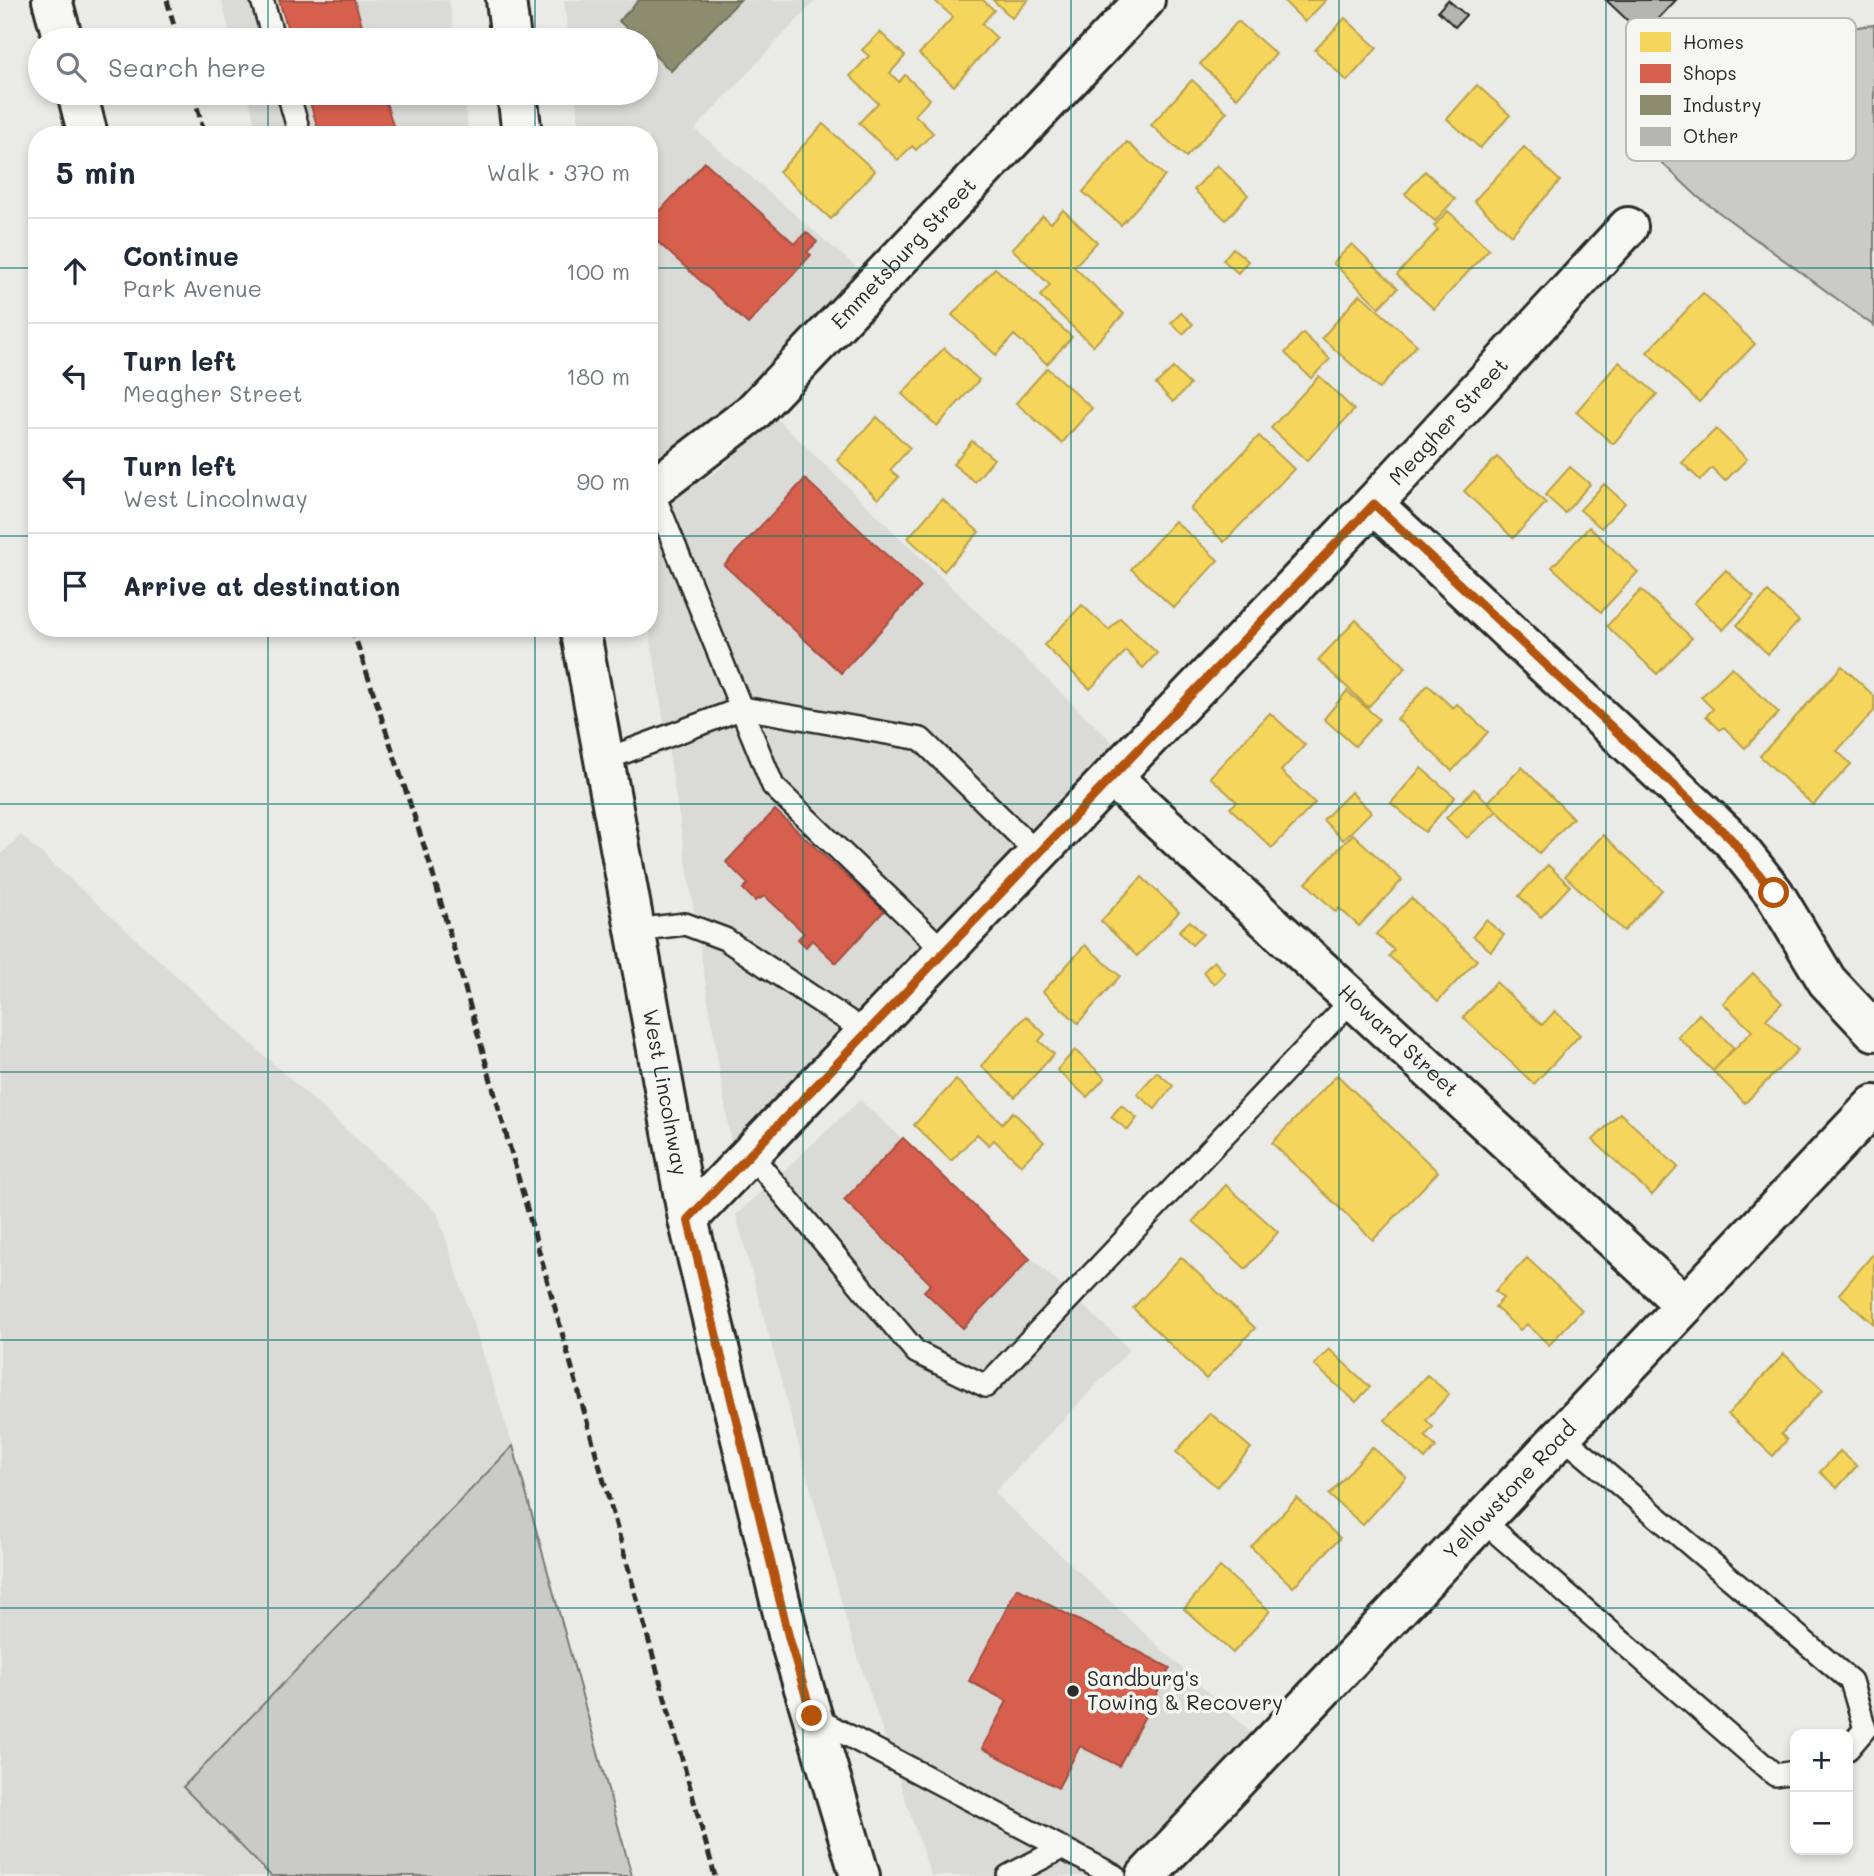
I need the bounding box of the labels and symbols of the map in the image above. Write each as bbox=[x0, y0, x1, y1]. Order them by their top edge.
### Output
legend bbox=[1626, 18, 1856, 161]
text: Homes bbox=[1683, 29, 1744, 54]
text: Shops bbox=[1683, 60, 1737, 85]
text: Industry bbox=[1683, 92, 1761, 117]
text: Other bbox=[1683, 123, 1738, 148]
street label: Emmetsburg Street bbox=[824, 171, 981, 334]
street label: Meagher Street bbox=[1382, 351, 1513, 490]
route start bbox=[1758, 877, 1789, 908]
street label: Howard Street bbox=[1333, 978, 1465, 1102]
street label: West Lincolnway bbox=[638, 1007, 695, 1178]
street label: Yellowstone Road bbox=[1437, 1414, 1581, 1565]
place label: Sandburg's Towing & Recovery bbox=[1087, 1664, 1283, 1715]
marker: Sandburg's Towing & Recovery bbox=[1065, 1683, 1081, 1699]
route end bbox=[796, 1700, 827, 1731]

